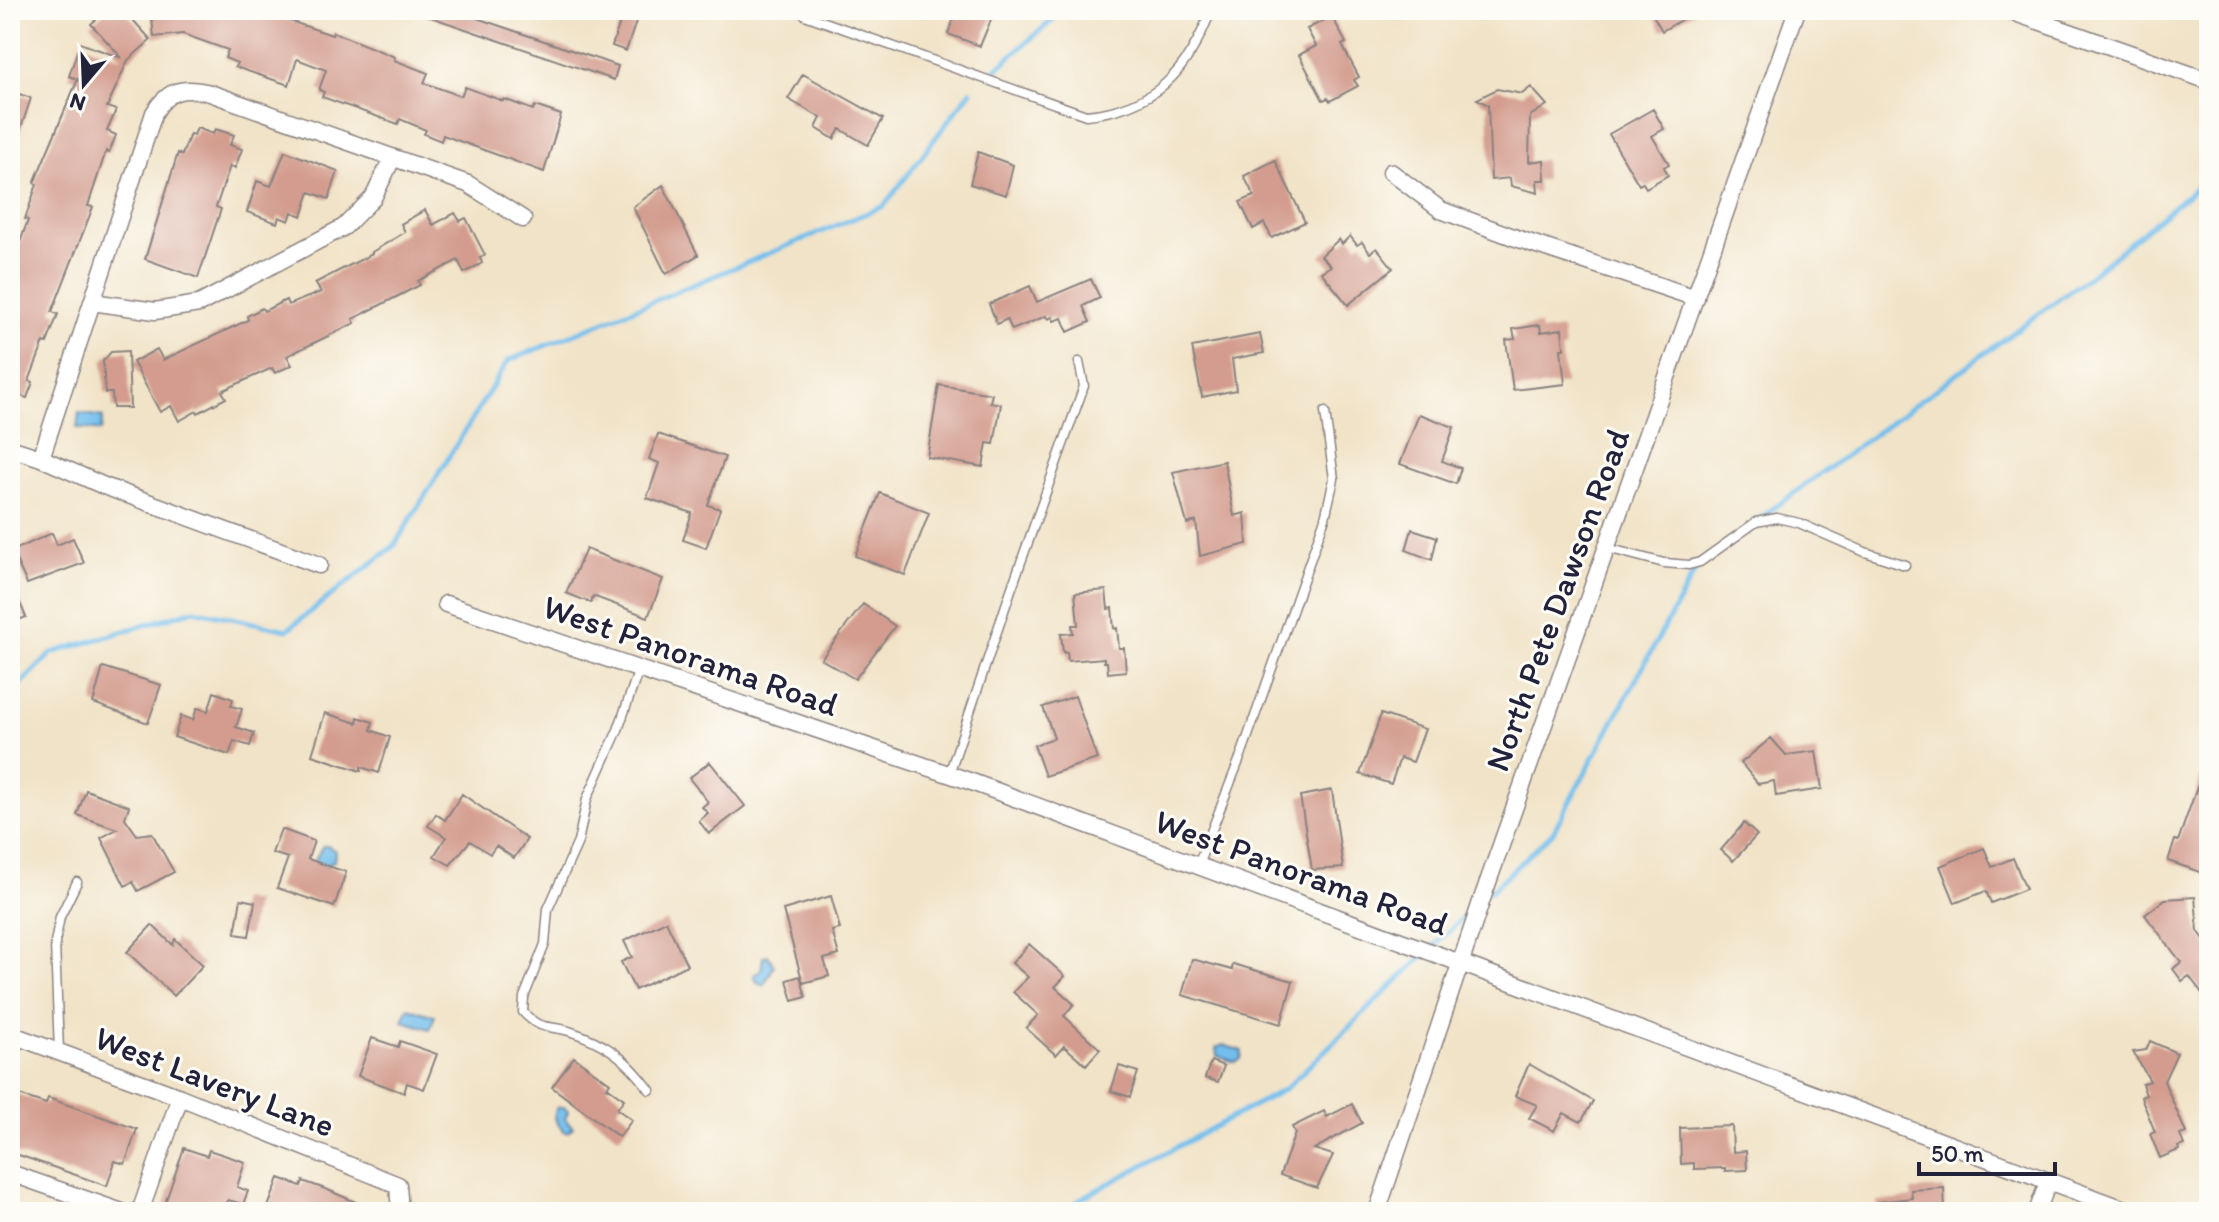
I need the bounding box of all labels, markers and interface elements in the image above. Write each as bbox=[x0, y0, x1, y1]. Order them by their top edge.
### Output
north arrow bbox=[44, 44, 124, 124]
text: N bbox=[66, 87, 89, 118]
street label: North Pete Dawson Road bbox=[1476, 423, 1639, 777]
street label: West Panorama Road bbox=[538, 586, 844, 725]
street label: West Panorama Road bbox=[1149, 800, 1455, 945]
street label: West Lavery Lane bbox=[89, 1017, 340, 1146]
scale bar bbox=[1919, 1126, 2055, 1176]
text: 50 m bbox=[1931, 1139, 1984, 1168]

